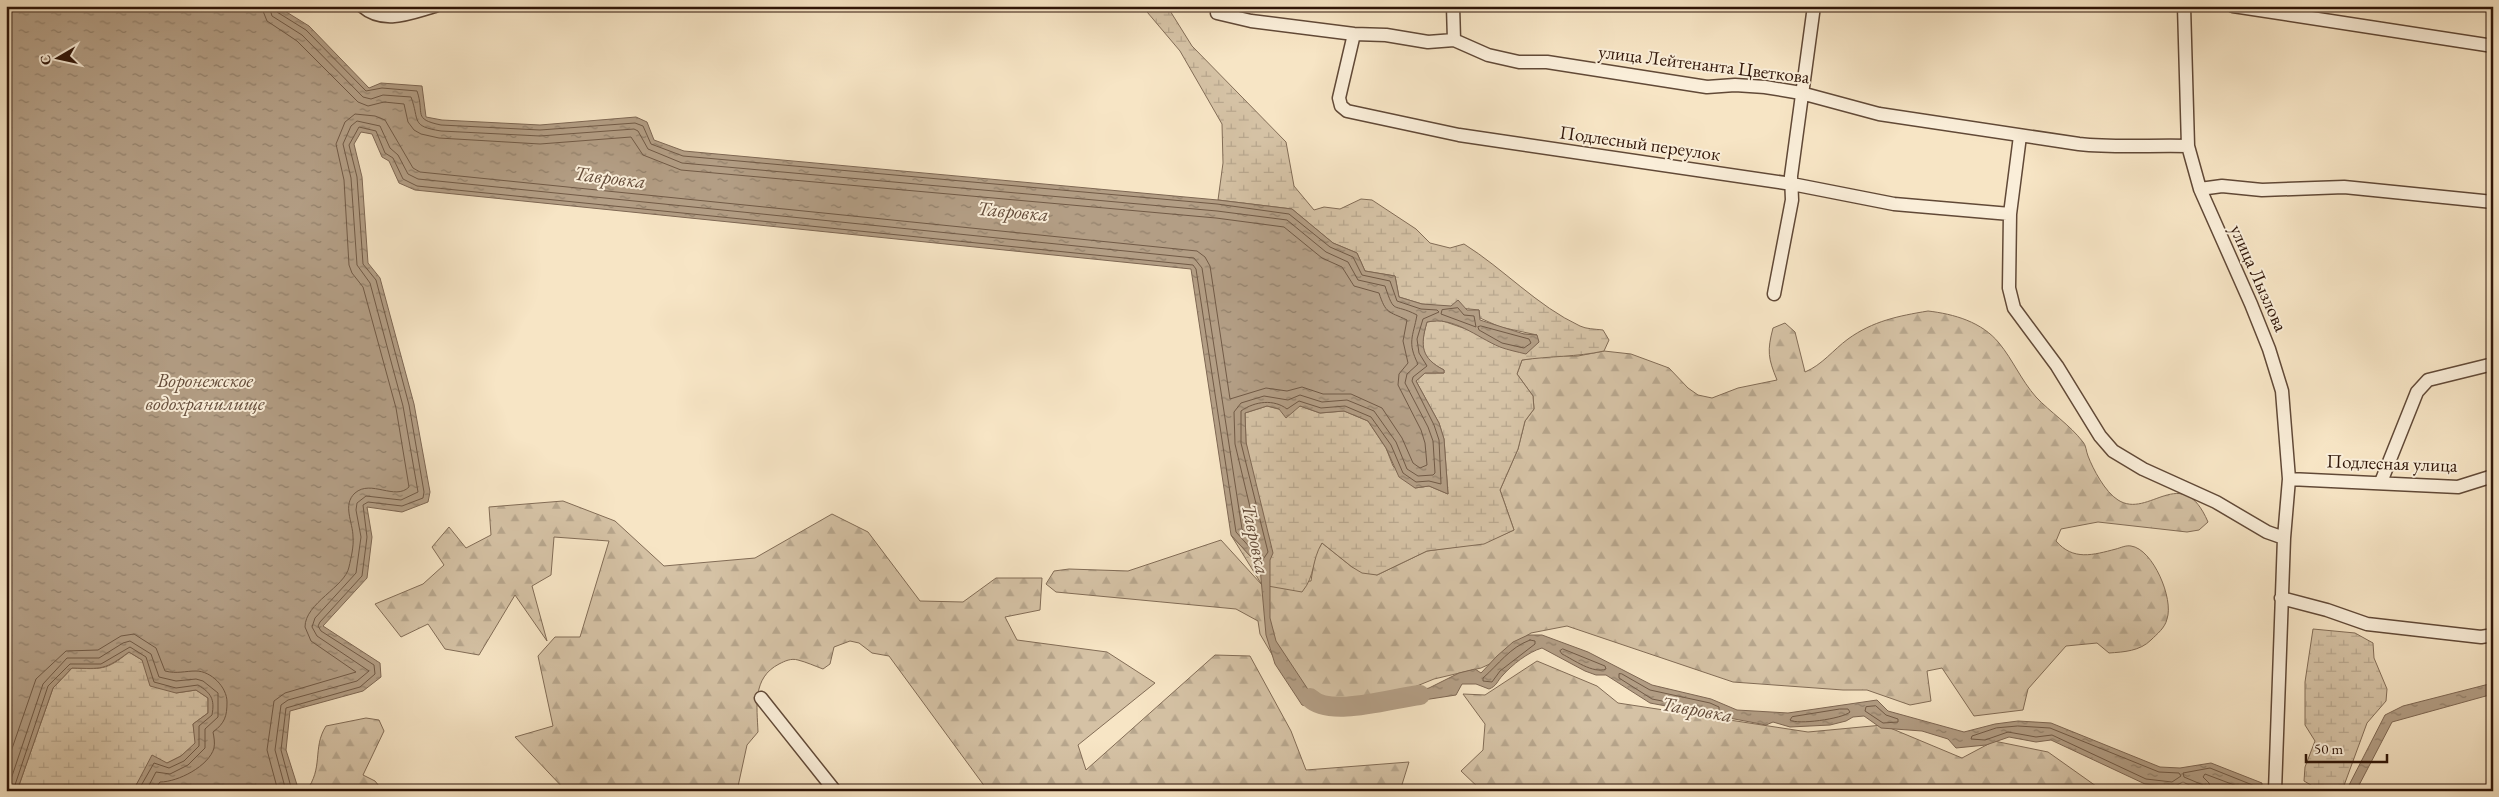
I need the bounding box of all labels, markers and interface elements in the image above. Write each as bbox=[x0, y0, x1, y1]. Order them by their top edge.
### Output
north arrow bbox=[32, 32, 82, 82]
street label: улица Лейтенанта Цветкова bbox=[1597, 39, 1811, 89]
text: С bbox=[35, 54, 55, 66]
street label: Подлесный переулок bbox=[1558, 119, 1722, 167]
water label: Тавровка bbox=[573, 160, 647, 194]
water label: Тавровка bbox=[976, 195, 1050, 227]
street label: улица Лызлова bbox=[2224, 221, 2294, 336]
water label: Воронежское водохранилище bbox=[145, 367, 265, 416]
street label: Подлесная улица bbox=[2326, 448, 2458, 478]
water label: Тавровка bbox=[1236, 501, 1276, 577]
water label: Тавровка bbox=[1659, 690, 1735, 728]
scale bar bbox=[2306, 732, 2388, 764]
text: 50 m bbox=[2314, 739, 2343, 758]

